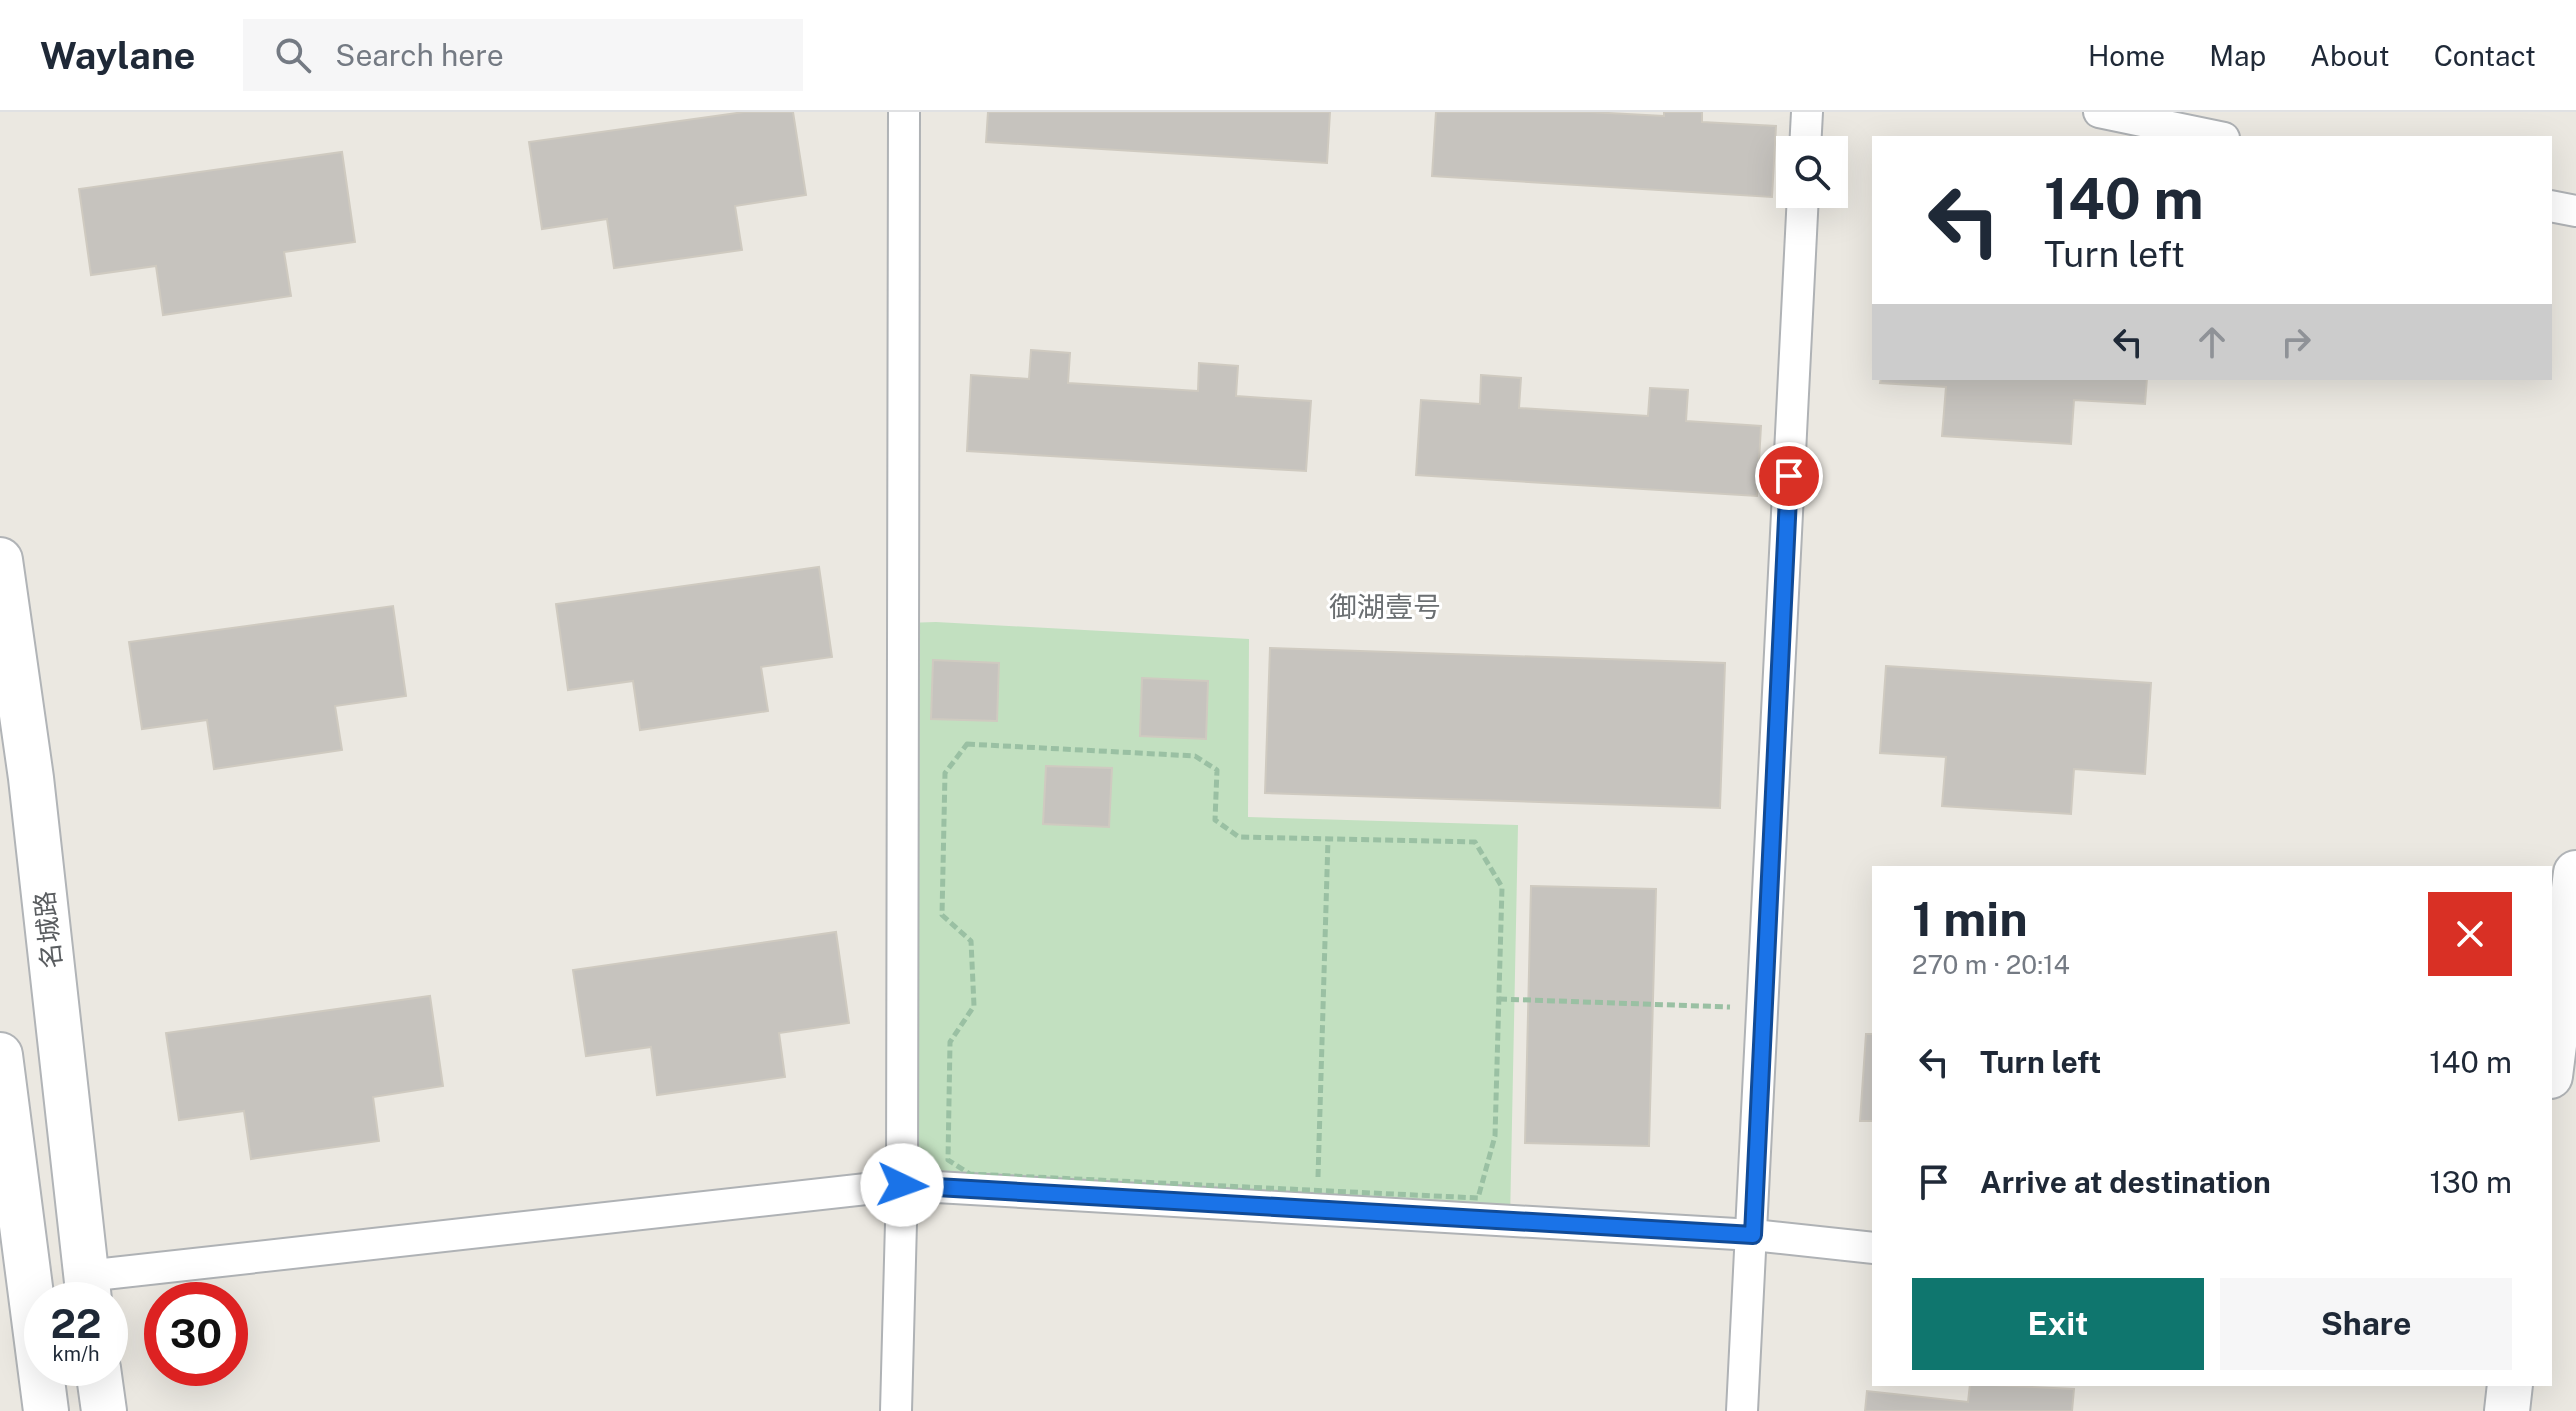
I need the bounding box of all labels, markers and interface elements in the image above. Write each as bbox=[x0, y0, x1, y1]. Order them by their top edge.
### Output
search box bbox=[243, 19, 803, 91]
text: Waylane bbox=[40, 33, 195, 78]
icon: search bbox=[271, 33, 315, 77]
text: Search here bbox=[335, 37, 504, 73]
text: Home bbox=[2088, 39, 2165, 72]
text: Map bbox=[2209, 39, 2266, 72]
text: About bbox=[2310, 39, 2390, 72]
text: Contact bbox=[2434, 39, 2536, 72]
map controls bbox=[1776, 136, 1848, 208]
button: search bbox=[1776, 136, 1848, 208]
text: 140 m bbox=[2044, 166, 2204, 232]
icon: left bbox=[1912, 168, 2016, 272]
text: Turn left bbox=[2044, 233, 2185, 275]
icon: left bbox=[2106, 320, 2150, 364]
icon: ahead bbox=[2190, 320, 2234, 364]
icon: right bbox=[2274, 320, 2318, 364]
pin bbox=[1755, 442, 1823, 510]
icon: arrive bbox=[1767, 454, 1811, 498]
district label: 御湖壹号 bbox=[1329, 590, 1441, 623]
street label: 名城路 bbox=[29, 890, 67, 970]
text: 1 min bbox=[1912, 890, 2028, 947]
button: close bbox=[2428, 892, 2512, 976]
text: 270 m · 20:14 bbox=[1912, 949, 2070, 980]
icon: left bbox=[1912, 1040, 1956, 1084]
text: Turn left bbox=[1980, 1044, 2101, 1080]
text: 140 m bbox=[2429, 1044, 2512, 1080]
position arrow bbox=[860, 1143, 944, 1227]
icon: arrive bbox=[1912, 1160, 1956, 1204]
text: Arrive at destination bbox=[1980, 1164, 2271, 1200]
text: 130 m bbox=[2429, 1164, 2512, 1200]
button: Exit bbox=[1912, 1278, 2204, 1370]
button: Share bbox=[2220, 1278, 2512, 1370]
speed limit sign: 30 bbox=[144, 1282, 248, 1386]
text: 22 bbox=[51, 1300, 101, 1347]
text: km/h bbox=[52, 1342, 100, 1366]

